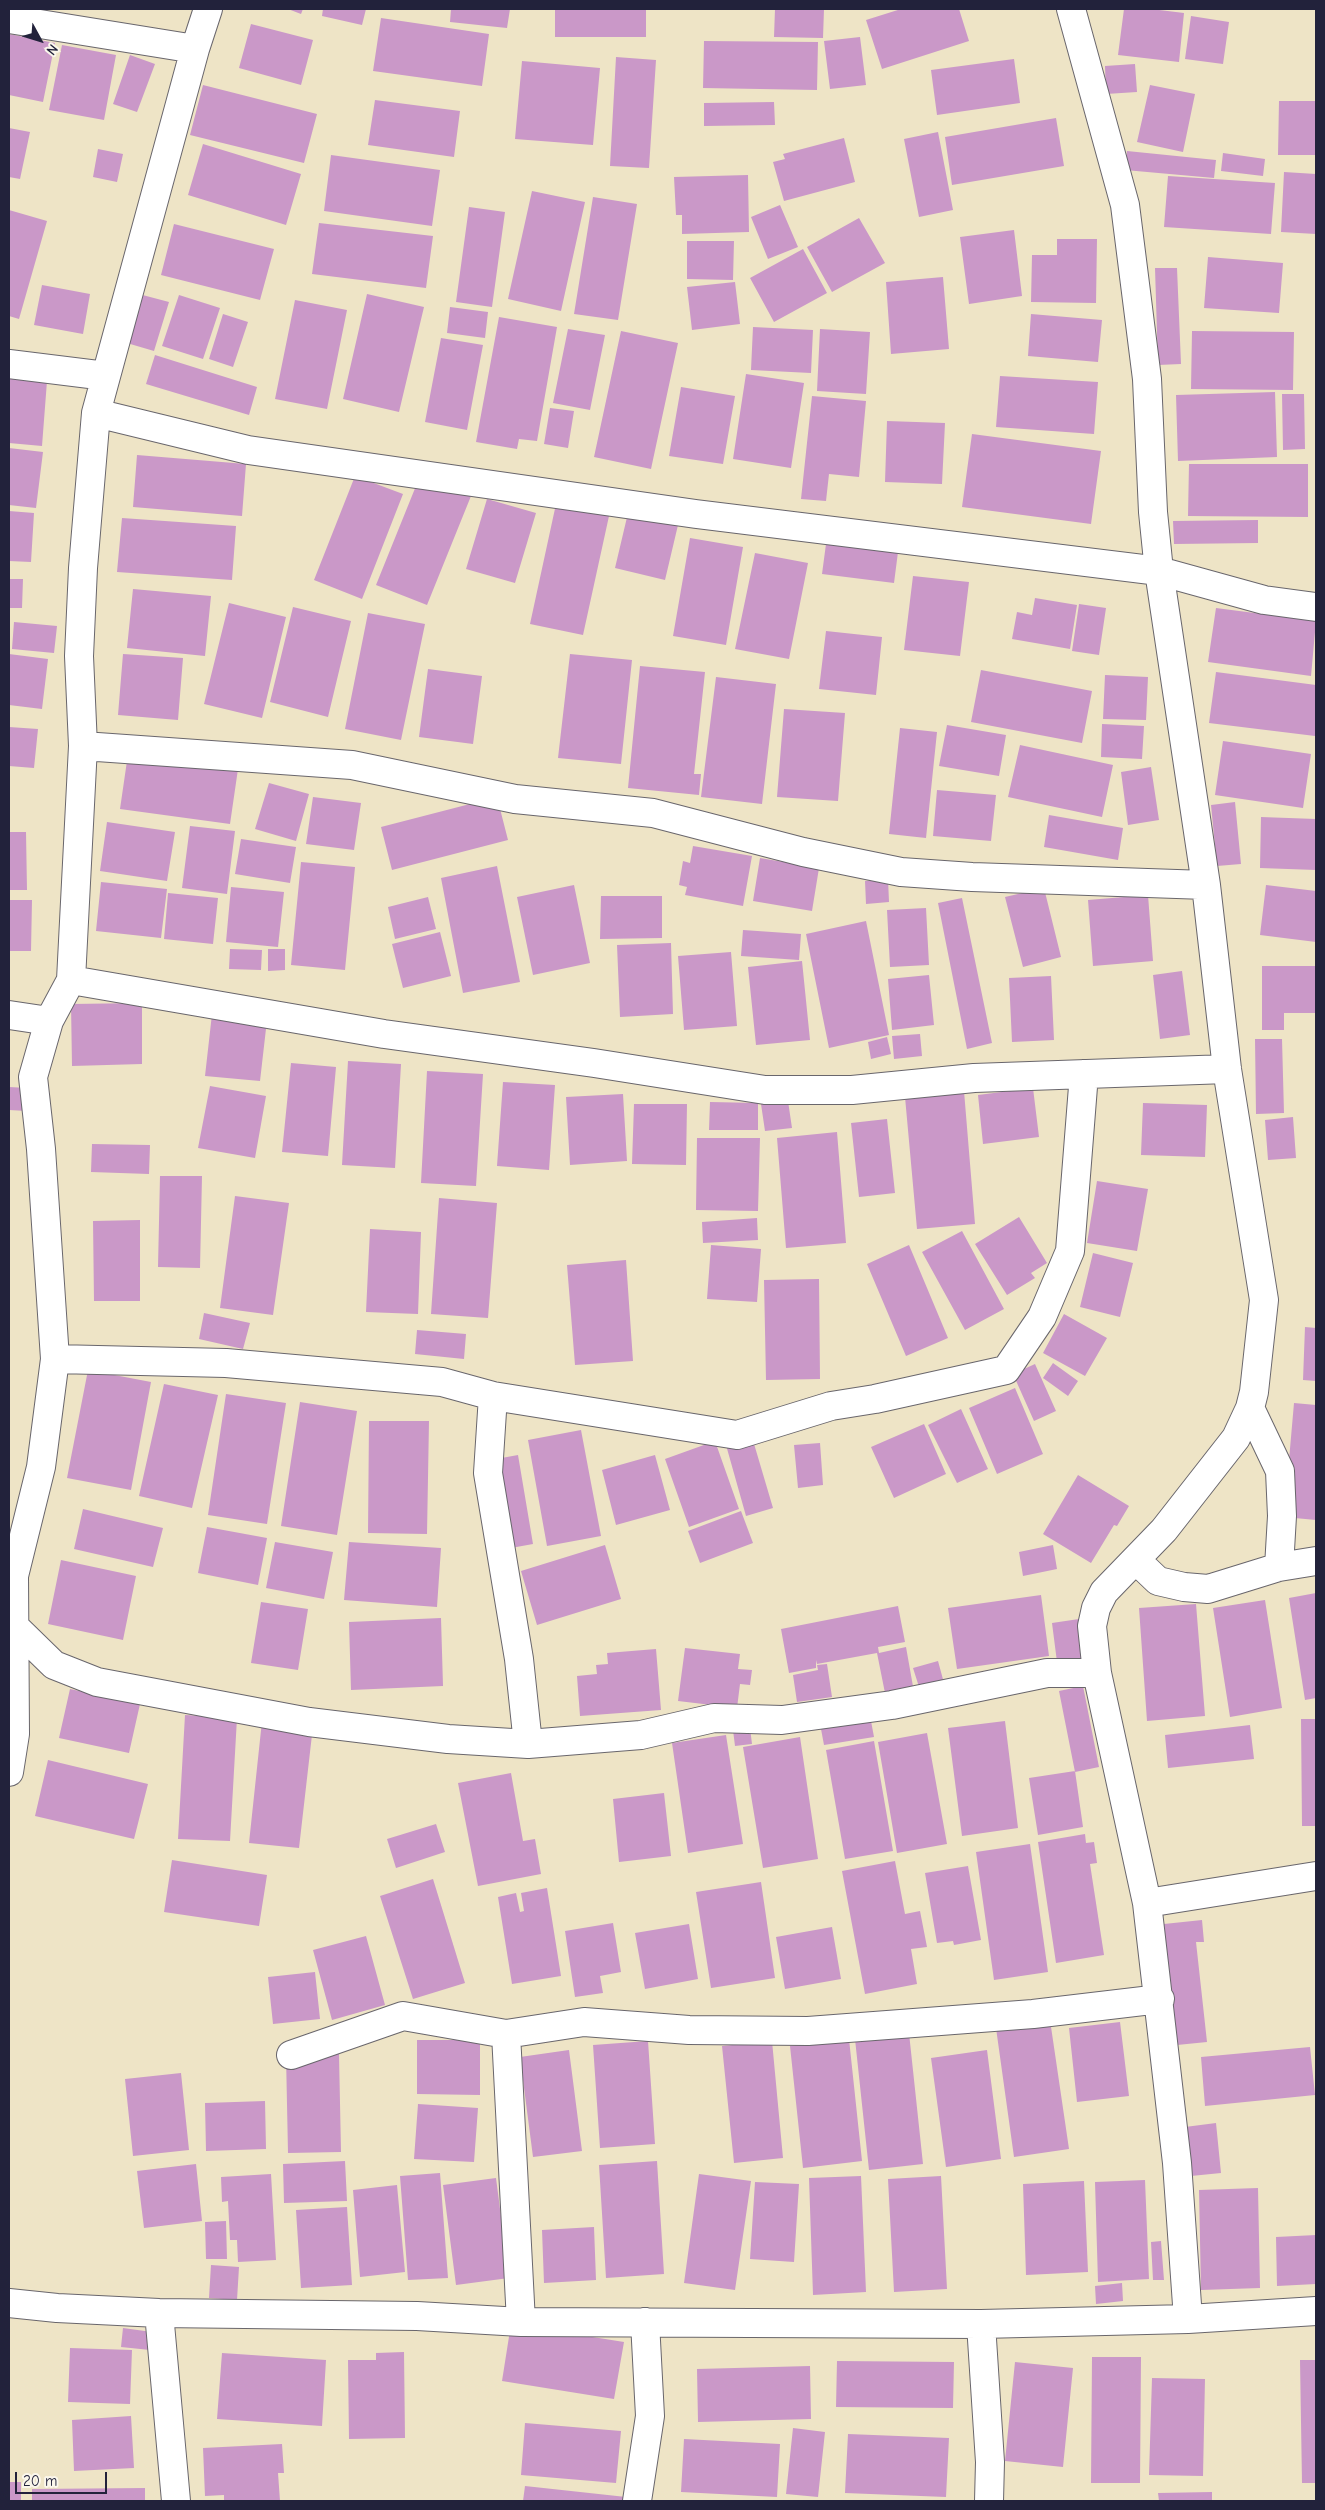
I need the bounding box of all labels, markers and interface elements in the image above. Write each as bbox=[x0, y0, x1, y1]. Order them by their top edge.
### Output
north arrow bbox=[15, 15, 65, 65]
text: N bbox=[43, 41, 62, 59]
scale bar bbox=[18, 2462, 110, 2494]
text: 20 m bbox=[23, 2472, 57, 2490]

